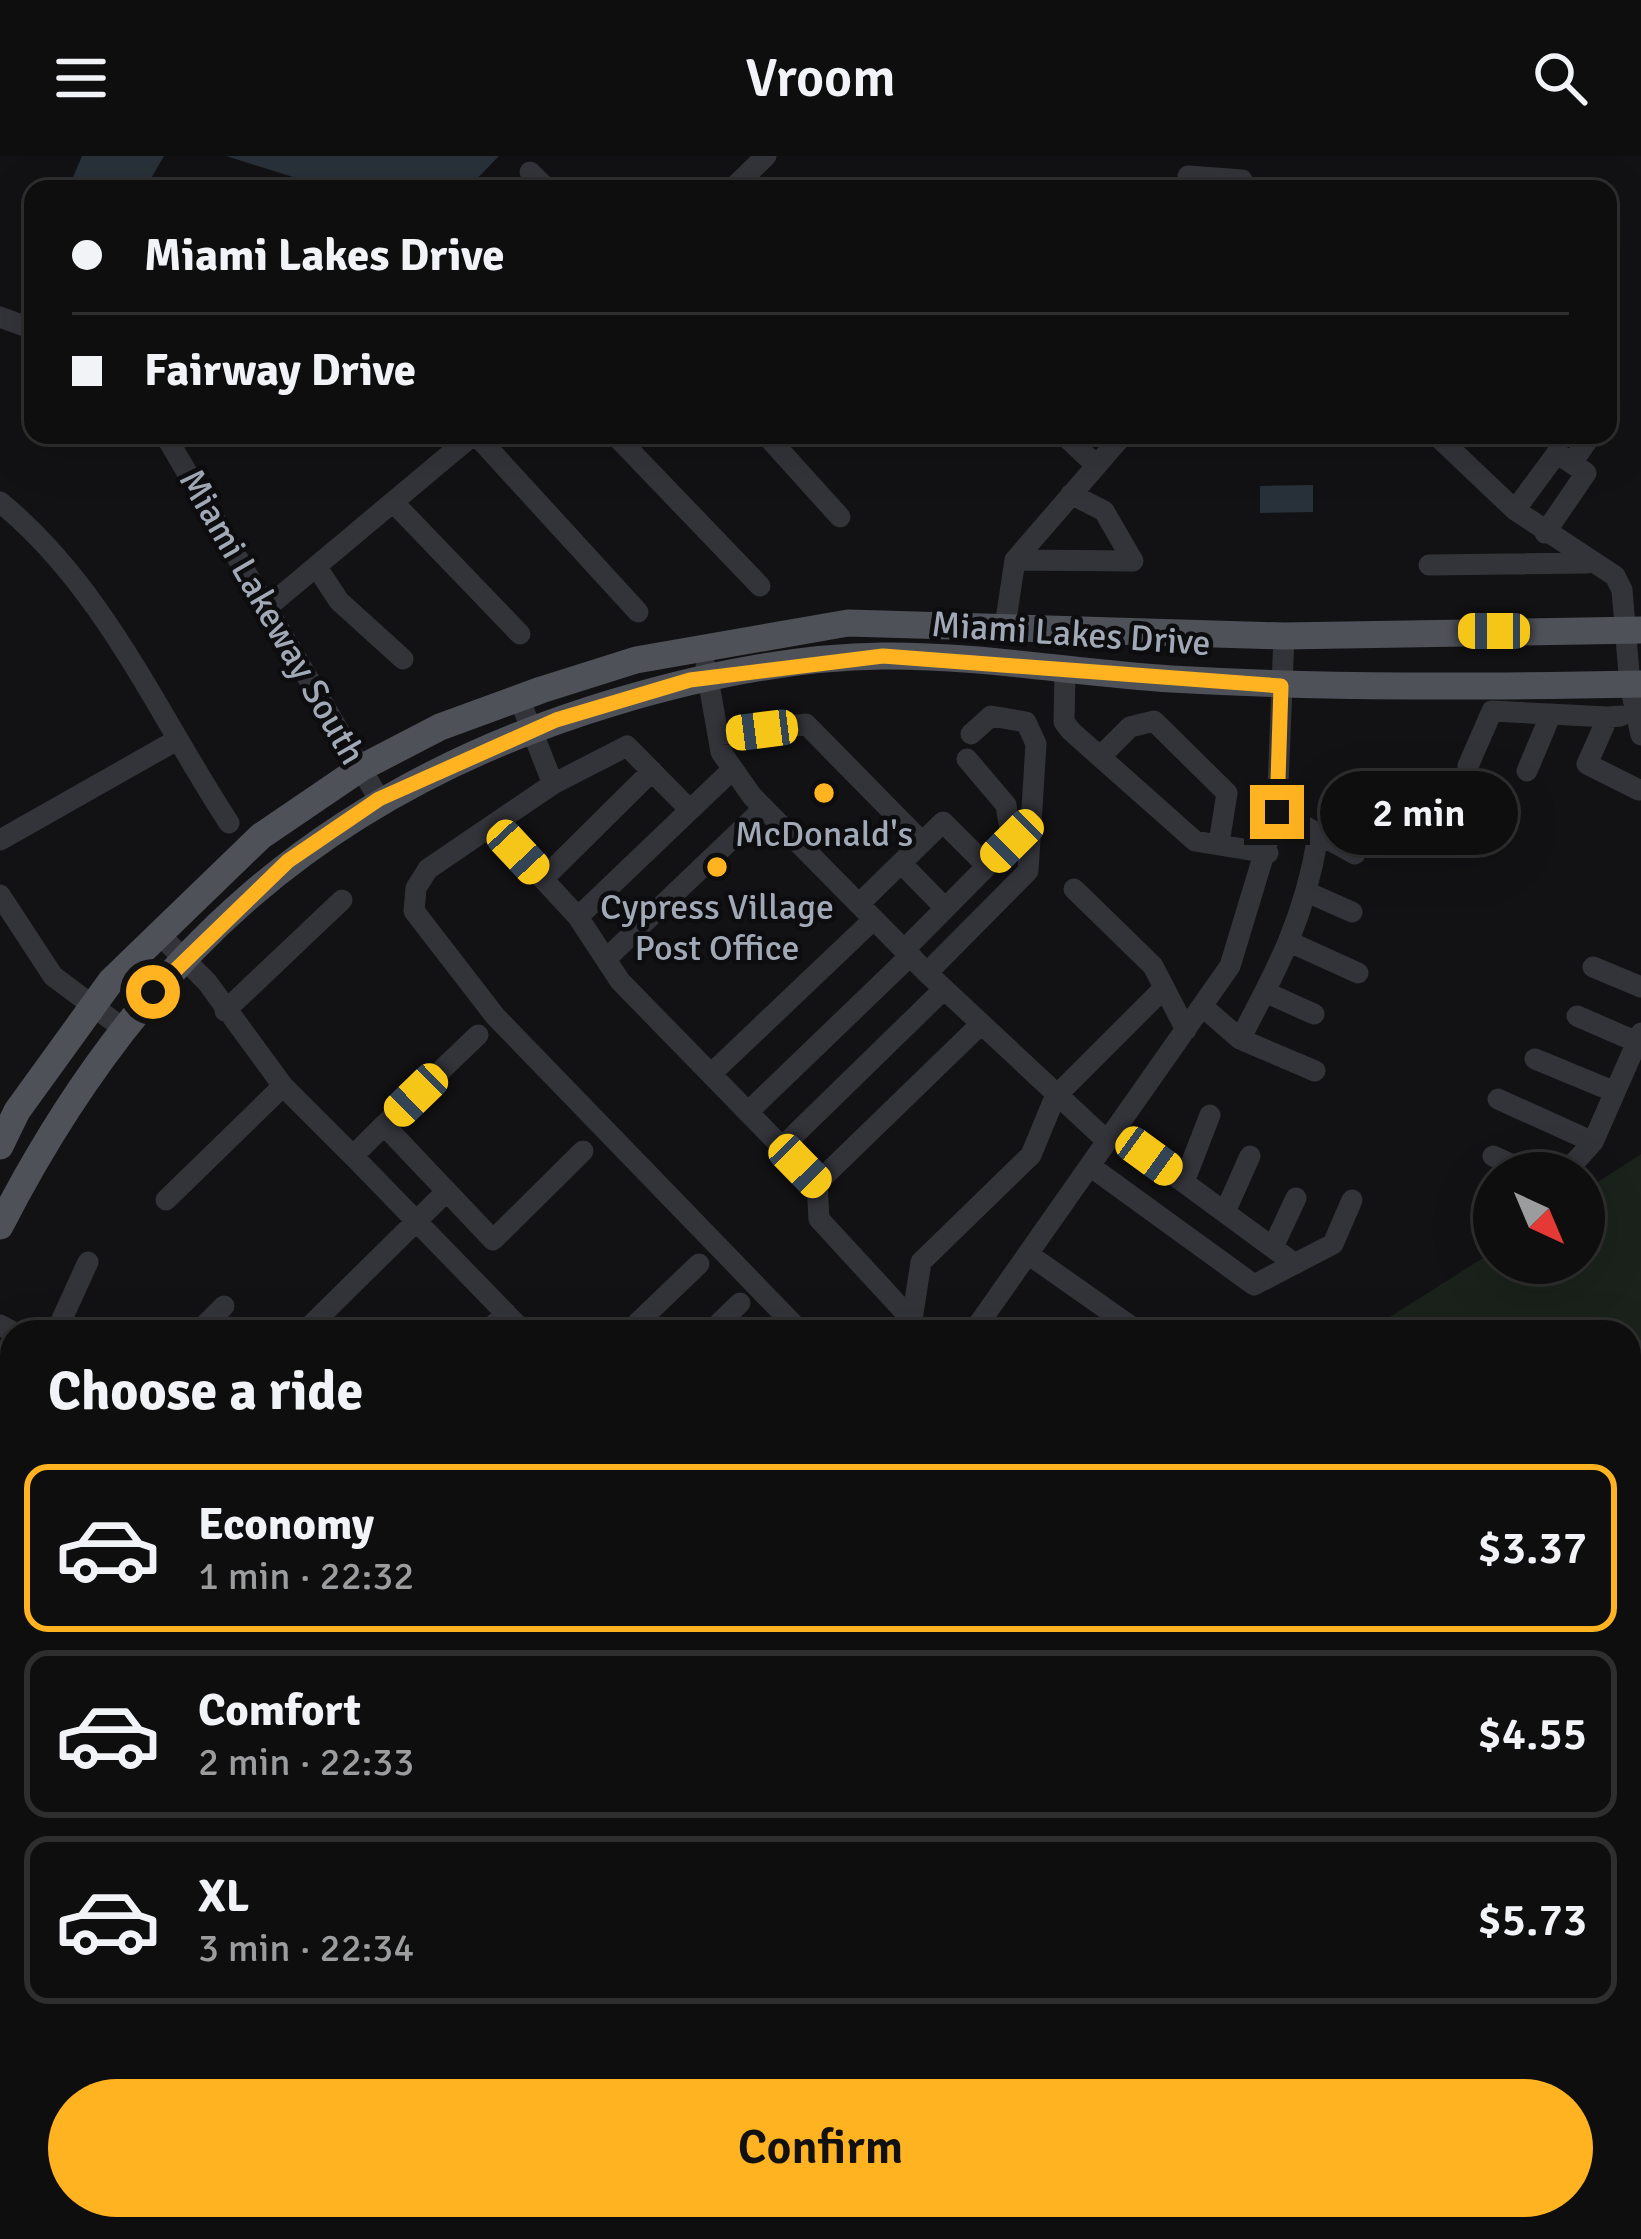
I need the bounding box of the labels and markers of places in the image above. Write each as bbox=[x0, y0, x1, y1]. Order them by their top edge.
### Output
marker: McDonald's bbox=[811, 780, 837, 806]
place label: McDonald's bbox=[735, 812, 913, 857]
marker: Cypress Village Post Office bbox=[704, 854, 730, 880]
place label: Cypress Village Post Office bbox=[600, 885, 834, 971]

